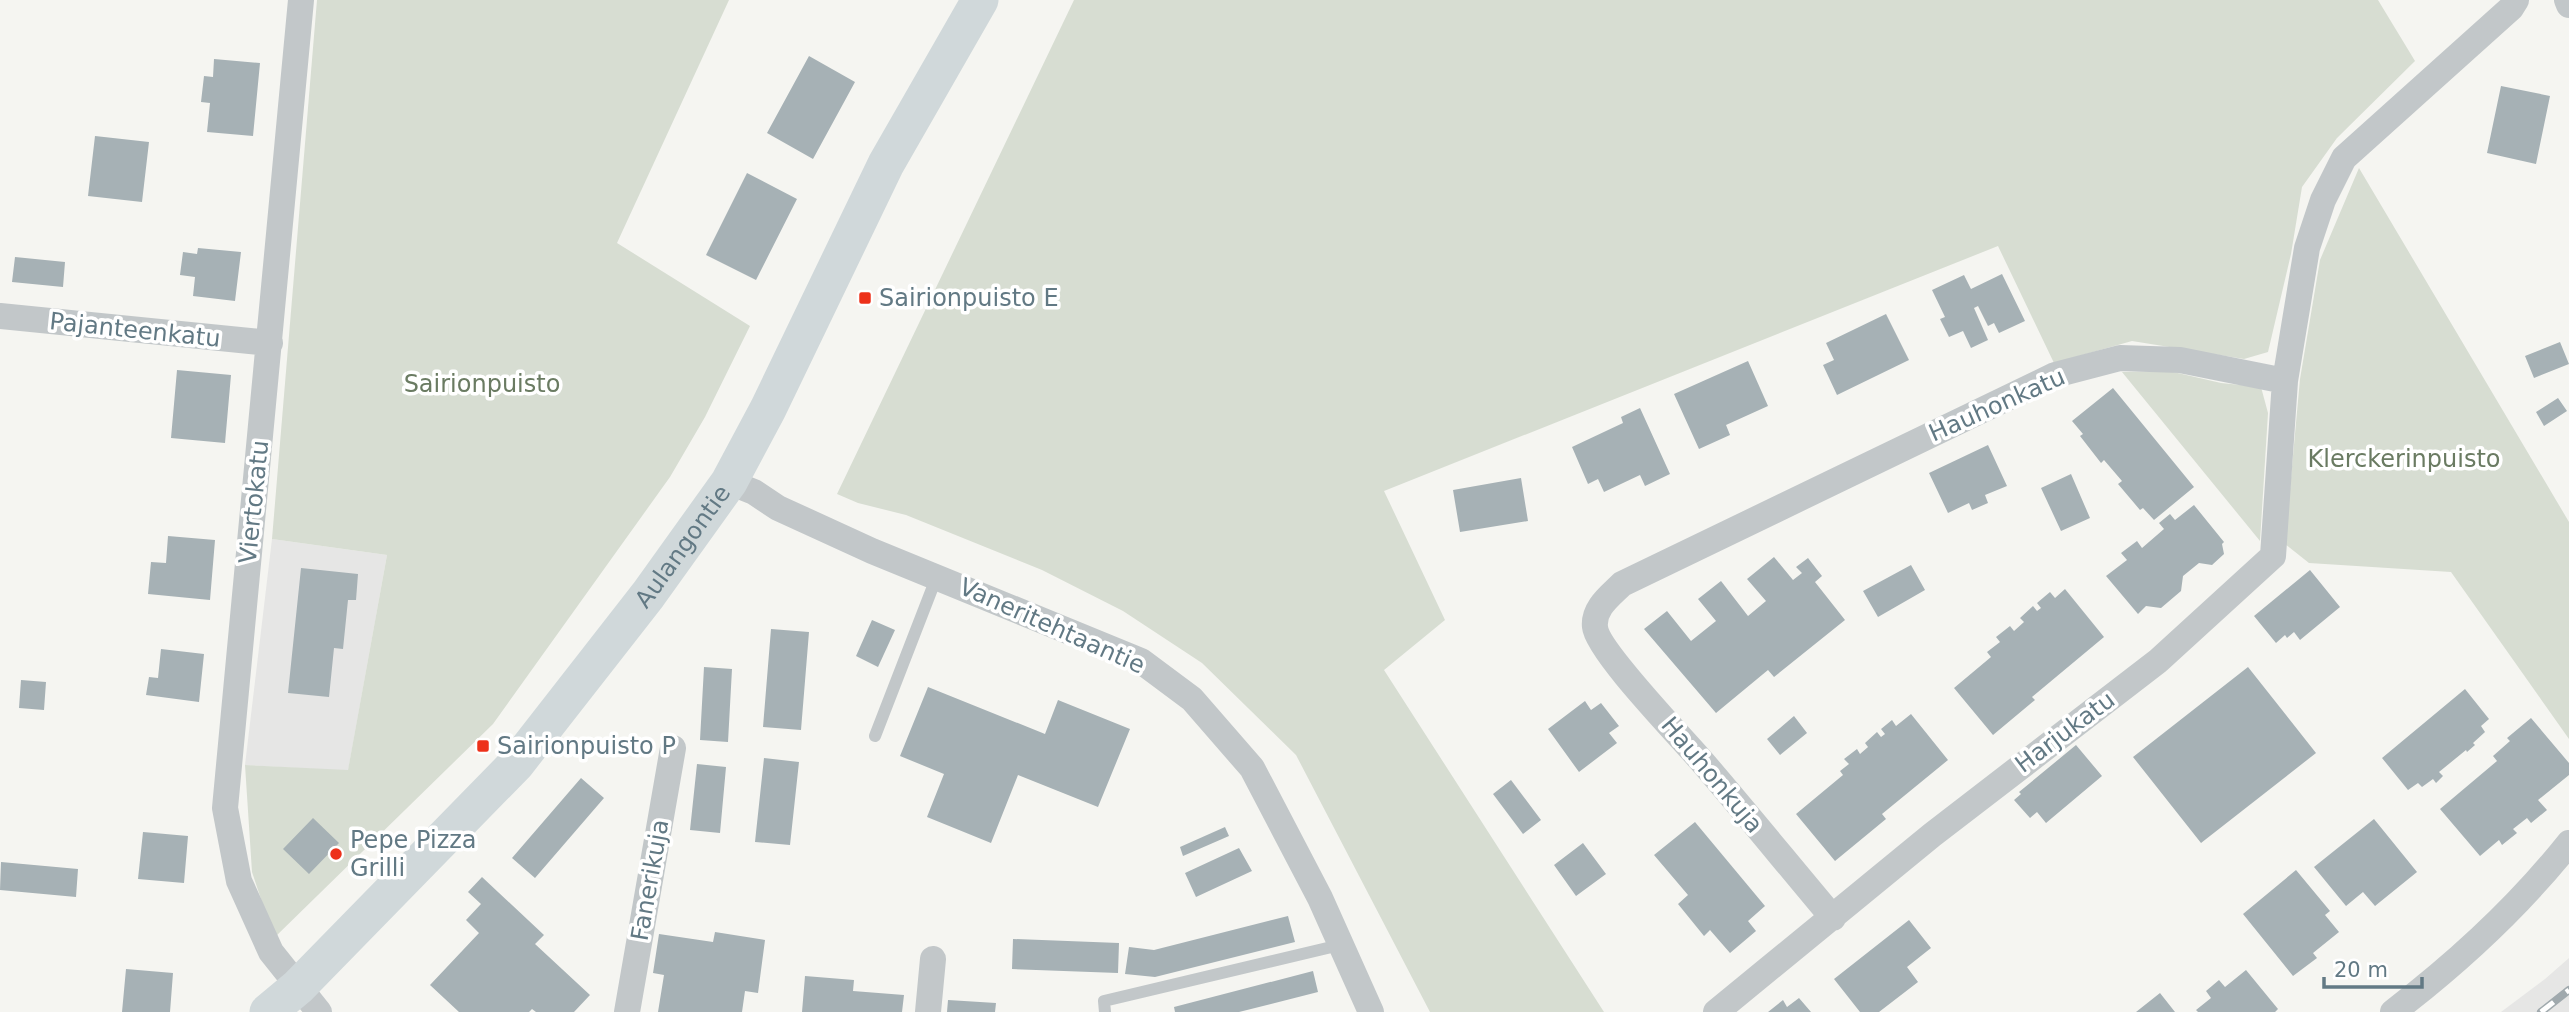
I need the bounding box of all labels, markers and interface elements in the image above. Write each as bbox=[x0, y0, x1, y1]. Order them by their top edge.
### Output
place label: Sairionpuisto E bbox=[879, 284, 1059, 312]
marker: Sairionpuisto E bbox=[857, 290, 873, 306]
street label: Pajanteenkatu bbox=[48, 307, 222, 353]
street label: Hauhonkatu bbox=[1925, 363, 2069, 447]
park label: Sairionpuisto bbox=[404, 370, 560, 398]
street label: Viertokatu bbox=[234, 439, 274, 565]
park label: Klerckerinpuisto bbox=[2308, 445, 2500, 473]
street label: Aulangontie bbox=[629, 480, 736, 613]
street label: Vaneritehtaantie bbox=[955, 573, 1149, 679]
street label: Harjukatu bbox=[2010, 686, 2120, 778]
street label: Hauhonkuja bbox=[1655, 711, 1769, 839]
place label: Sairionpuisto P bbox=[497, 732, 676, 760]
marker: Sairionpuisto P bbox=[475, 738, 491, 754]
street label: Fanerikuja bbox=[626, 817, 674, 943]
place label: Pepe Pizza Grilli bbox=[350, 826, 477, 882]
marker: Pepe Pizza Grilli bbox=[328, 846, 344, 862]
scale bar bbox=[2324, 946, 2422, 990]
text: 20 m bbox=[2334, 958, 2388, 982]

